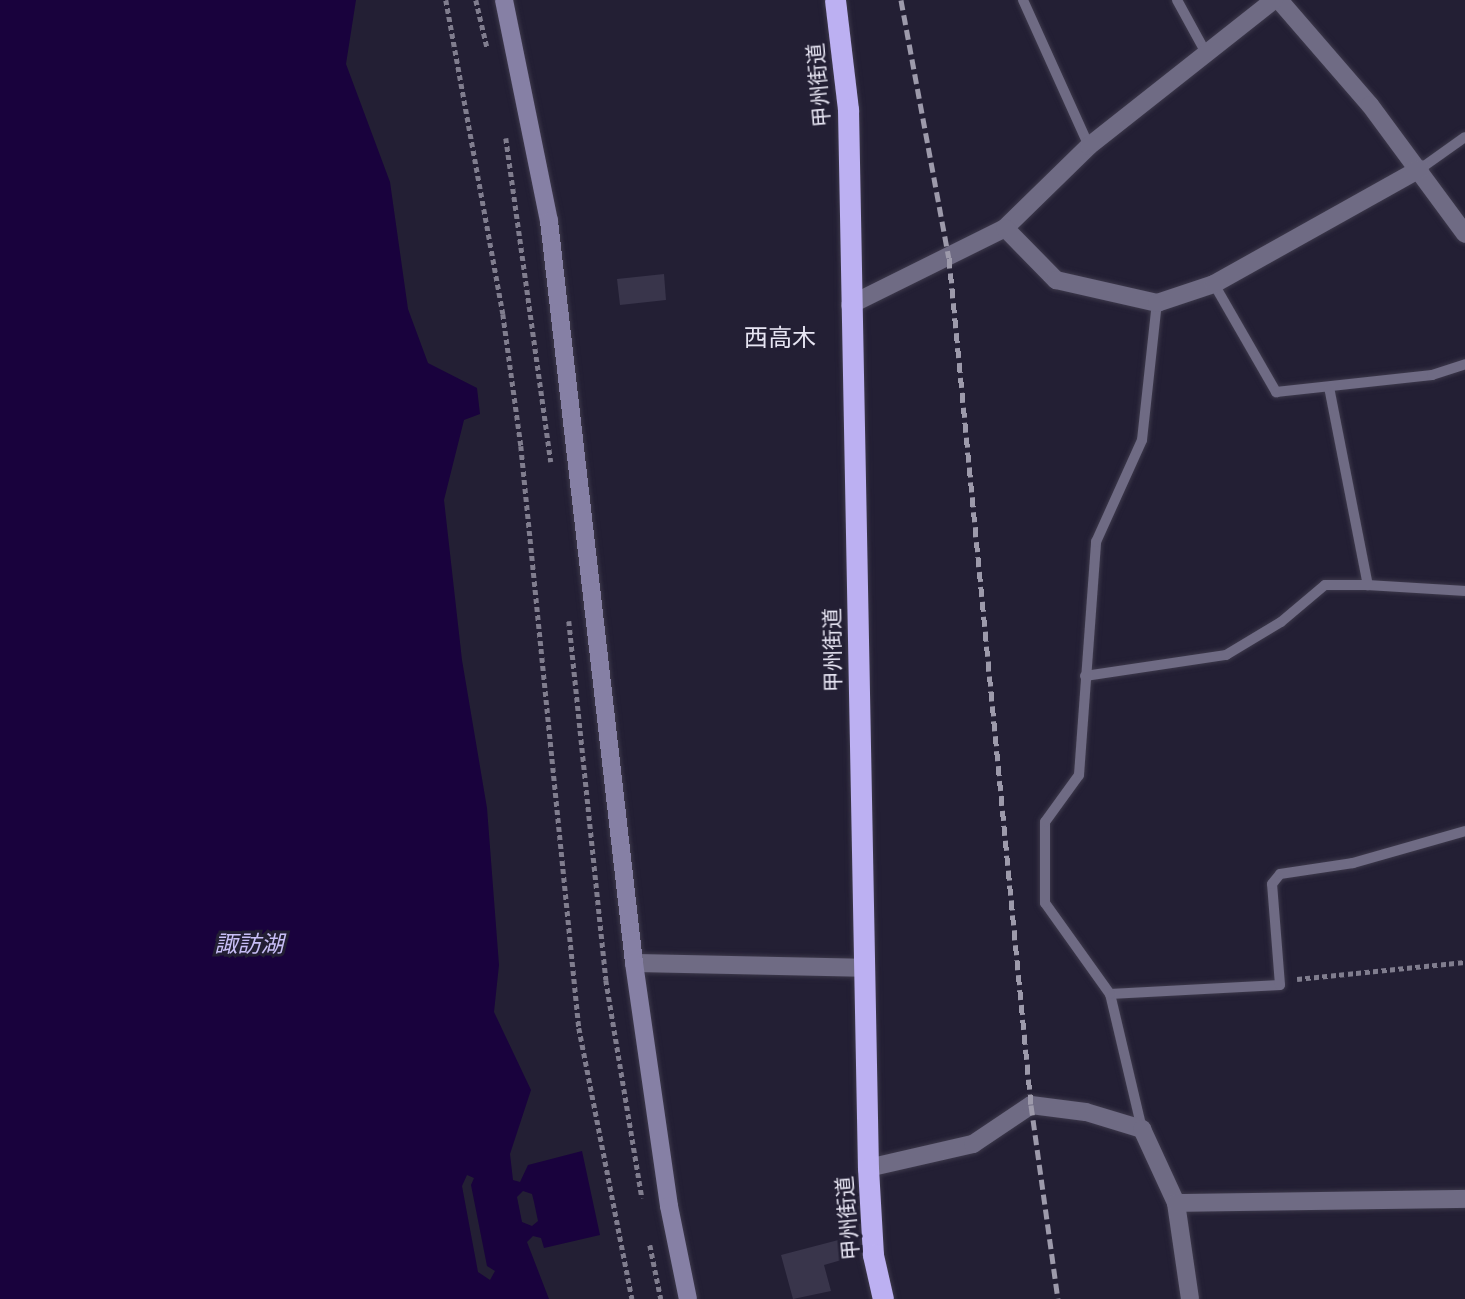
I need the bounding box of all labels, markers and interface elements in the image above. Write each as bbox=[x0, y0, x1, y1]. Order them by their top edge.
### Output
street label: 甲州街道 bbox=[803, 42, 835, 128]
district label: 西高木 bbox=[744, 325, 816, 353]
street label: 甲州街道 bbox=[820, 608, 846, 692]
water label: 諏訪湖 bbox=[215, 930, 283, 958]
street label: 甲州街道 bbox=[832, 1175, 864, 1261]

